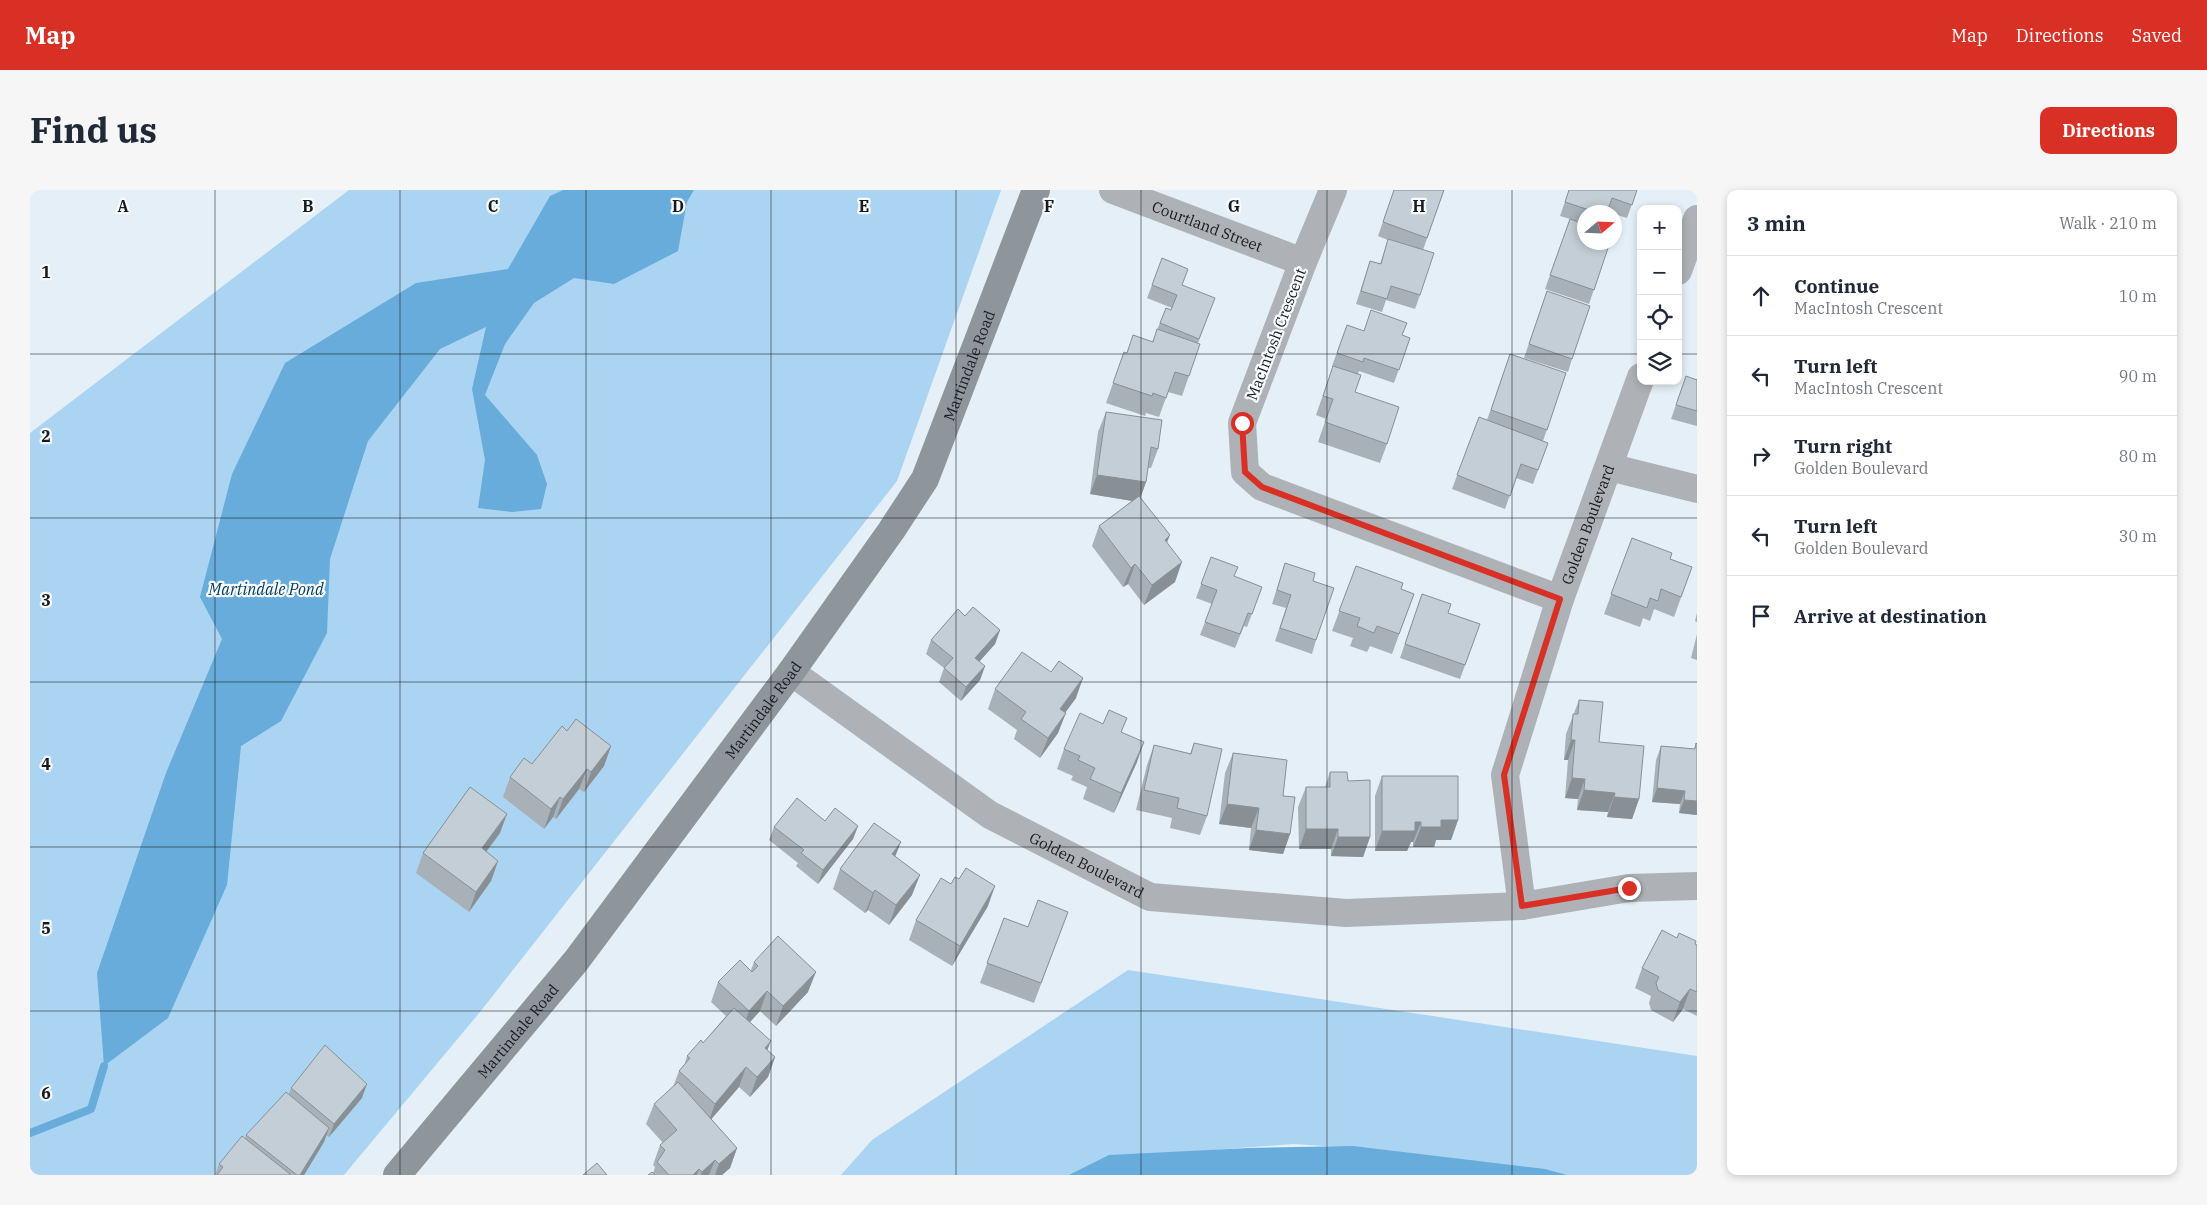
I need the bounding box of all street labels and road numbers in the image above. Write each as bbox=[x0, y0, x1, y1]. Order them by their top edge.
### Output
street label: Courtland Street bbox=[1150, 196, 1265, 255]
street label: MacIntosh Crescent bbox=[1242, 265, 1310, 403]
street label: Martindale Road bbox=[939, 307, 999, 423]
street label: Golden Boulevard bbox=[1557, 462, 1618, 587]
street label: Martindale Road bbox=[720, 657, 805, 762]
street label: Golden Boulevard bbox=[1026, 827, 1147, 902]
street label: Martindale Road bbox=[473, 980, 562, 1082]

